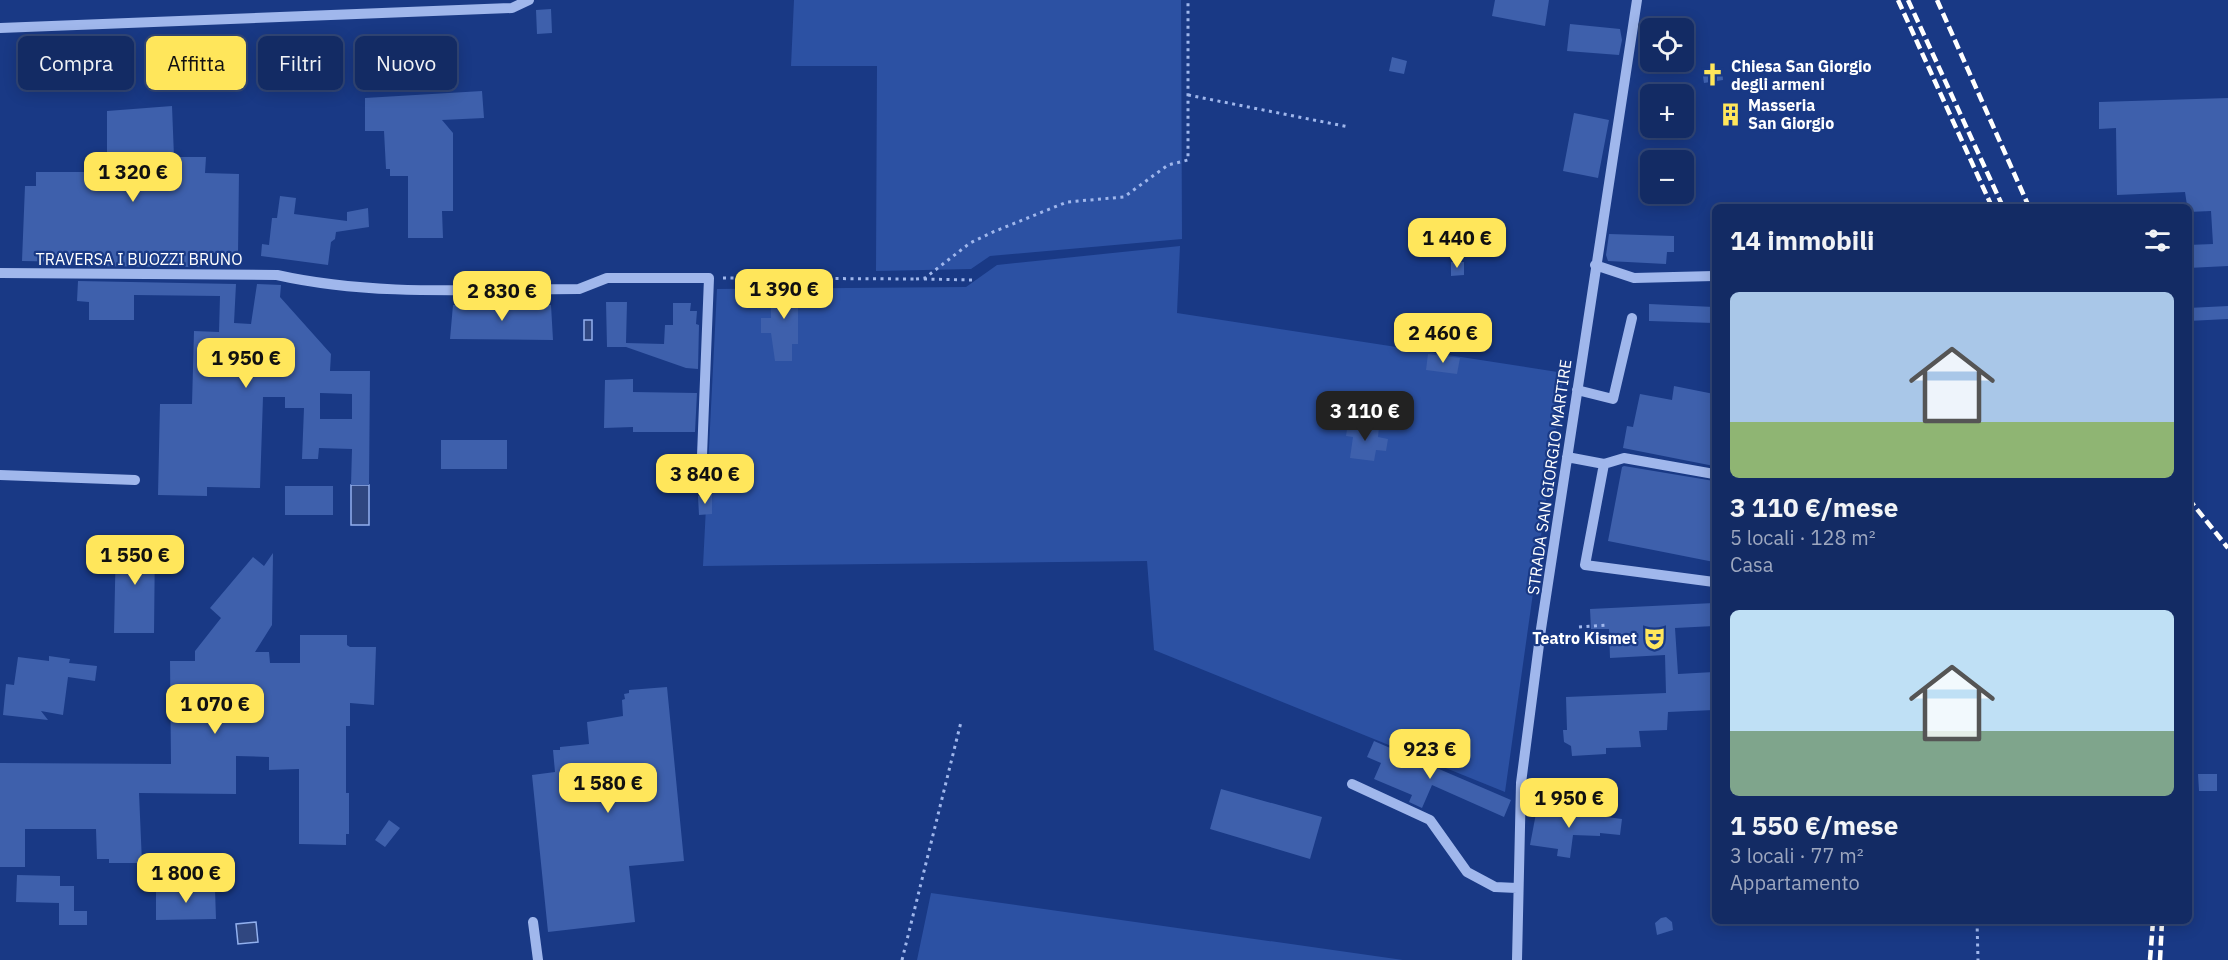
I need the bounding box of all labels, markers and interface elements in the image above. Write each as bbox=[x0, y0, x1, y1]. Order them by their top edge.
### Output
map controls bbox=[1640, 18, 1694, 204]
button: locate bbox=[1640, 18, 1694, 72]
chip: Compra bbox=[18, 36, 134, 90]
chip: Affitta bbox=[146, 36, 246, 90]
chip: Filtri bbox=[258, 36, 343, 90]
chip: Nuovo bbox=[355, 36, 457, 90]
place label: Chiesa San Giorgio degli armeni bbox=[1731, 56, 1872, 94]
church icon: Chiesa San Giorgio degli armeni bbox=[1700, 62, 1726, 88]
button: + bbox=[1640, 84, 1694, 138]
place label: Masseria San Giorgio bbox=[1748, 95, 1834, 133]
building icon: Masseria San Giorgio bbox=[1717, 101, 1743, 127]
button: − bbox=[1640, 150, 1694, 204]
pin: 1 320 € bbox=[78, 152, 188, 203]
text: 1 320 € bbox=[98, 158, 168, 185]
pin: 1 440 € bbox=[1402, 218, 1512, 269]
text: 14 immobili bbox=[1730, 223, 1874, 257]
text: 1 440 € bbox=[1422, 224, 1492, 251]
icon: filters bbox=[2141, 224, 2174, 257]
street label: TRAVERSA I BUOZZI BRUNO bbox=[36, 249, 242, 269]
pin: 1 390 € bbox=[729, 269, 839, 320]
pin: 2 830 € bbox=[447, 271, 557, 322]
text: 1 390 € bbox=[749, 275, 819, 302]
text: 2 830 € bbox=[467, 277, 537, 304]
pin: 2 460 € bbox=[1388, 313, 1498, 364]
text: 2 460 € bbox=[1408, 319, 1478, 346]
icon: home bbox=[1898, 331, 2006, 439]
pin: 1 950 € bbox=[191, 338, 301, 389]
text: 1 950 € bbox=[211, 344, 281, 371]
street label: STRADA SAN GIORGIO MARTIRE bbox=[1523, 358, 1575, 596]
pin: 3 110 € bbox=[1310, 391, 1420, 442]
text: 3 110 € bbox=[1330, 397, 1400, 424]
pin: 3 840 € bbox=[650, 454, 760, 505]
text: 3 840 € bbox=[670, 460, 740, 487]
text: 3 110 €/mese bbox=[1730, 490, 1898, 524]
text: 5 locali · 128 m² bbox=[1730, 524, 1876, 551]
pin: 1 550 € bbox=[80, 535, 190, 586]
text: 1 550 € bbox=[100, 541, 170, 568]
text: Casa bbox=[1730, 551, 1774, 578]
theatre icon: Teatro Kismet bbox=[1642, 625, 1668, 651]
place label: Teatro Kismet bbox=[1532, 628, 1637, 648]
icon: home bbox=[1898, 649, 2006, 757]
pin: 1 070 € bbox=[160, 684, 270, 735]
text: 1 070 € bbox=[180, 690, 250, 717]
pin: 923 € bbox=[1388, 729, 1472, 780]
text: 923 € bbox=[1403, 735, 1457, 762]
pin: 1 580 € bbox=[553, 763, 663, 814]
text: 1 580 € bbox=[573, 769, 643, 796]
pin: 1 950 € bbox=[1514, 778, 1624, 829]
text: 1 950 € bbox=[1534, 784, 1604, 811]
text: 1 550 €/mese bbox=[1730, 808, 1898, 842]
text: 3 locali · 77 m² bbox=[1730, 842, 1864, 869]
pin: 1 800 € bbox=[131, 853, 241, 904]
text: 1 800 € bbox=[151, 859, 221, 886]
text: Appartamento bbox=[1730, 869, 1860, 896]

